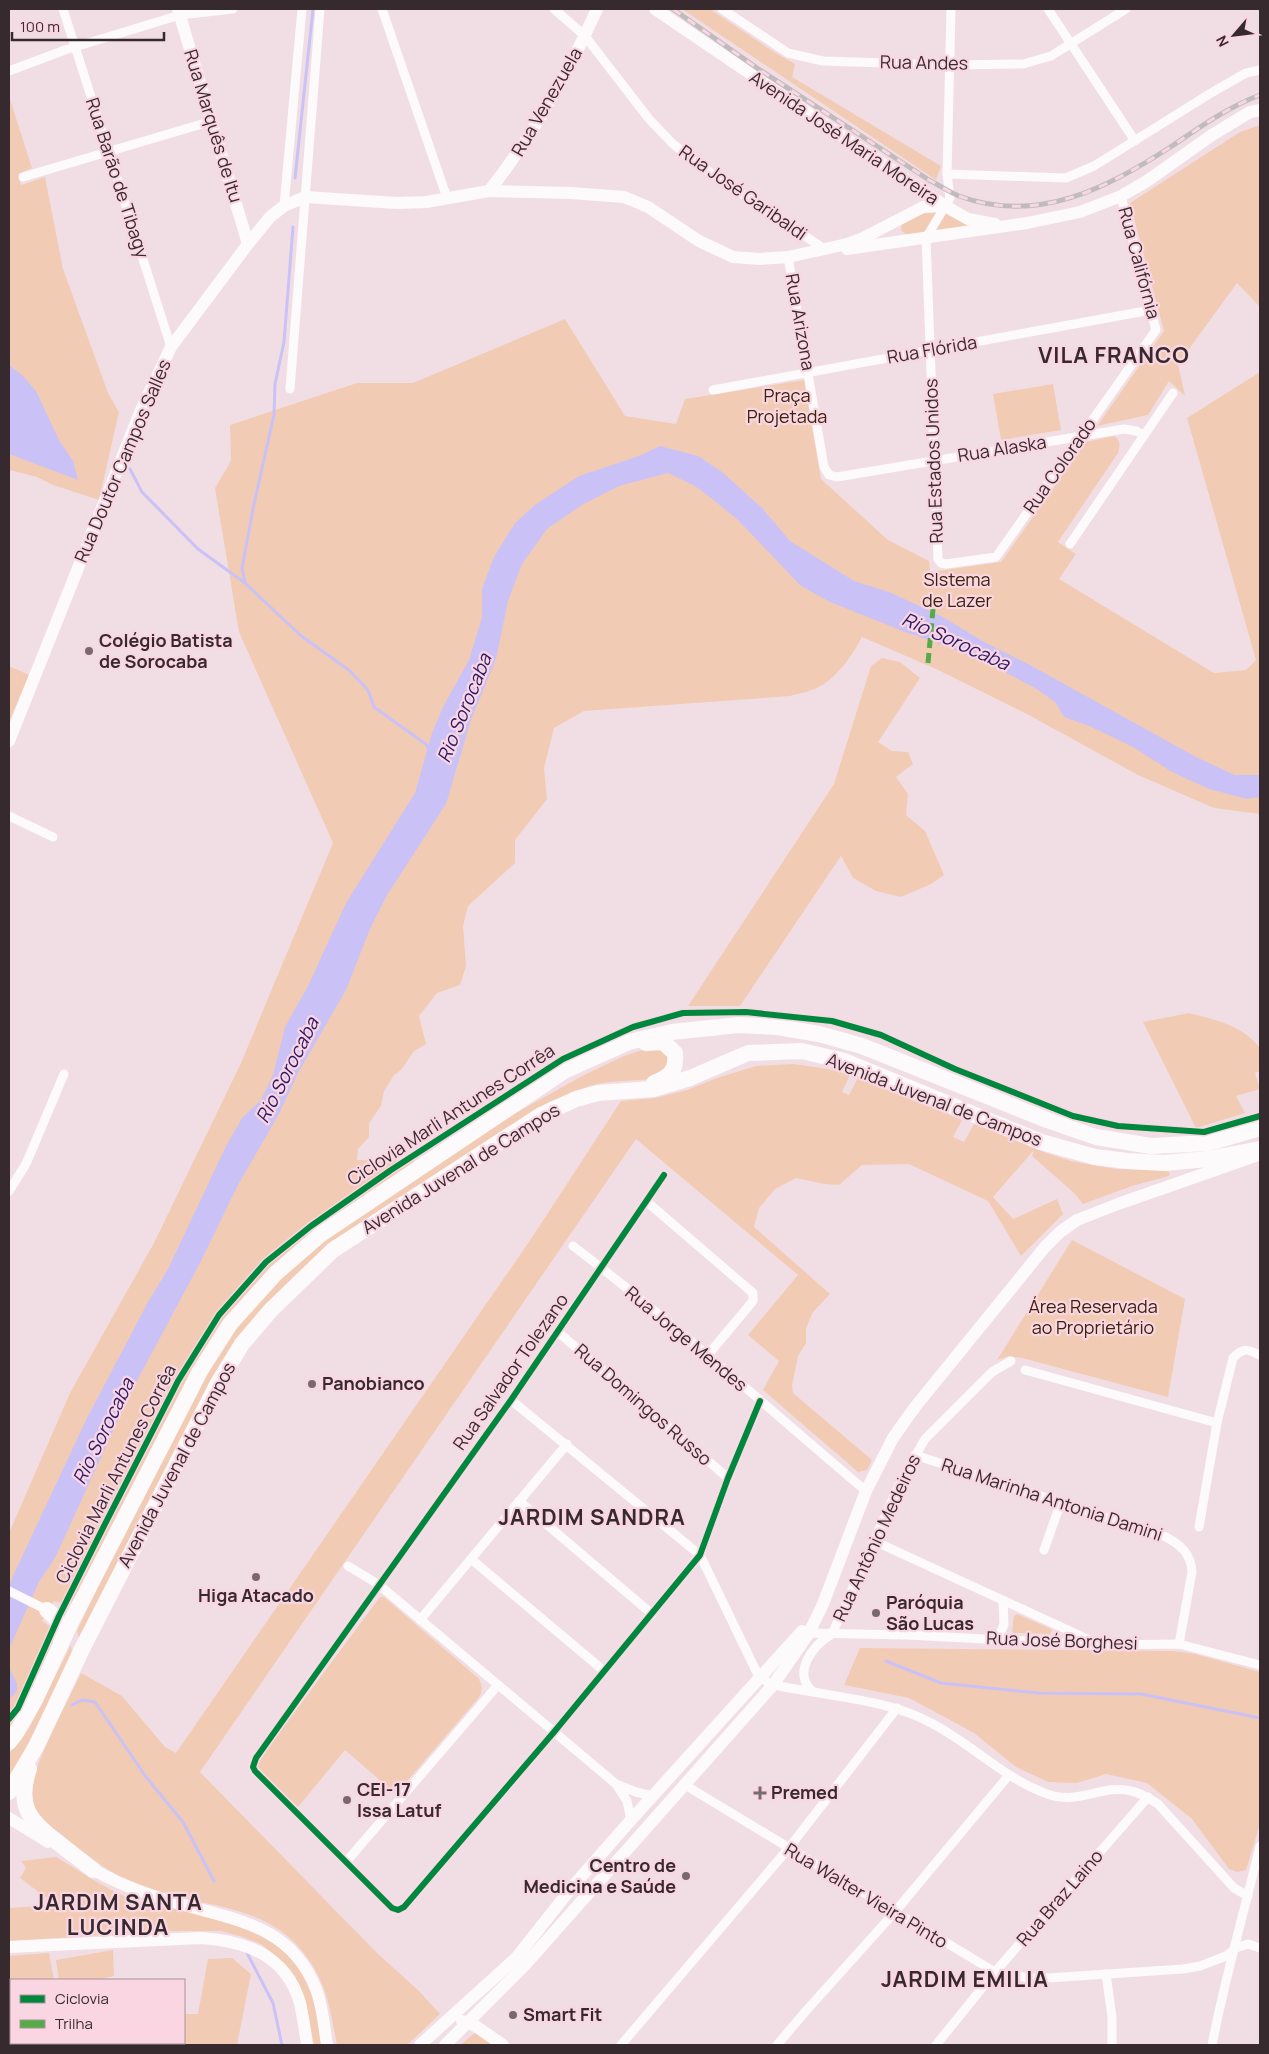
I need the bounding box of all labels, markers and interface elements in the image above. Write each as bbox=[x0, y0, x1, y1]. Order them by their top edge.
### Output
scale bar bbox=[12, 10, 165, 42]
north arrow bbox=[1209, 10, 1259, 60]
text: 100 m bbox=[20, 16, 60, 37]
text: N bbox=[1211, 32, 1233, 50]
street label: Rua Venezuela bbox=[505, 43, 587, 160]
street label: Rua Marquês de Itu bbox=[179, 46, 249, 205]
street label: Rua Andes bbox=[880, 49, 968, 75]
street label: Avenida José Maria Moreira bbox=[745, 65, 944, 210]
street label: Rua Barão de Tibagy bbox=[81, 94, 155, 262]
street label: Rua José Garibaldi bbox=[675, 139, 812, 245]
street label: Rua Califórnia bbox=[1113, 204, 1166, 321]
street label: Rua Arizona bbox=[781, 272, 821, 372]
street label: Rua Flórida bbox=[885, 329, 979, 369]
district label: VILA FRANCO bbox=[1038, 340, 1190, 370]
street label: Rua Doutor Campos Salles bbox=[68, 355, 176, 566]
street label: Rua Estados Unidos bbox=[918, 378, 948, 544]
park label: Praça Projetada bbox=[747, 383, 827, 428]
street label: Rua Colorado bbox=[1017, 413, 1101, 518]
street label: Rua Alaska bbox=[956, 429, 1048, 467]
park label: SIstema de Lazer bbox=[922, 567, 992, 612]
water label: Rio Sorocaba bbox=[898, 606, 1015, 677]
place label: Colégio Batista de Sorocaba bbox=[99, 628, 233, 673]
marker: Colégio Batista de Sorocaba bbox=[83, 645, 95, 657]
water label: Rio Sorocaba bbox=[430, 648, 498, 766]
water label: Rio Sorocaba bbox=[249, 1012, 325, 1127]
street label: Ciclovia Marli Antunes Corrêa bbox=[342, 1038, 559, 1190]
street label: Avenida Juvenal de Campos bbox=[823, 1047, 1046, 1151]
street label: Avenida Juvenal de Campos bbox=[357, 1097, 564, 1239]
street label: Rua Jorge Mendes bbox=[621, 1280, 753, 1396]
street label: Rua Salvador Tolezano bbox=[447, 1288, 573, 1454]
park label: Área Reservada ao Proprietário bbox=[1028, 1294, 1158, 1339]
street label: Rua Domingos Russo bbox=[570, 1338, 717, 1471]
street label: Avenida Juvenal de Campos bbox=[112, 1358, 240, 1571]
street label: Ciclovia Marli Antunes Corrêa bbox=[49, 1360, 181, 1587]
place label: Panobianco bbox=[322, 1371, 425, 1395]
water label: Rio Sorocaba bbox=[66, 1372, 141, 1488]
marker: Panobianco bbox=[306, 1378, 318, 1390]
street label: Rua Antônio Medeiros bbox=[827, 1450, 925, 1625]
street label: Rua Marinha Antonia Damini bbox=[939, 1452, 1166, 1546]
district label: JARDIM SANDRA bbox=[498, 1502, 686, 1532]
marker: Higa Atacado bbox=[250, 1571, 262, 1583]
place label: Higa Atacado bbox=[198, 1583, 314, 1607]
place label: Paróquia São Lucas bbox=[886, 1590, 974, 1635]
marker: Paróquia São Lucas bbox=[870, 1607, 882, 1619]
street label: Rua José Borghesi bbox=[986, 1625, 1138, 1655]
place label: CEI-17 Issa Latuf bbox=[357, 1777, 442, 1822]
place label: Premed bbox=[771, 1780, 838, 1804]
marker: Premed bbox=[753, 1786, 767, 1800]
marker: CEI-17 Issa Latuf bbox=[341, 1794, 353, 1806]
street label: Rua Walter Vieira Pinto bbox=[781, 1837, 952, 1953]
street label: Rua Braz Laino bbox=[1011, 1844, 1108, 1951]
place label: Centro de Medicina e Saúde bbox=[523, 1853, 676, 1898]
marker: Centro de Medicina e Saúde bbox=[680, 1870, 692, 1882]
district label: JARDIM SANTA LUCINDA bbox=[33, 1887, 203, 1942]
district label: JARDIM EMILIA bbox=[881, 1964, 1049, 1994]
legend bbox=[10, 1979, 185, 2044]
text: Ciclovia bbox=[55, 1988, 109, 2009]
place label: Smart Fit bbox=[523, 2002, 602, 2026]
marker: Smart Fit bbox=[507, 2009, 519, 2021]
text: Trilha bbox=[55, 2013, 93, 2034]

